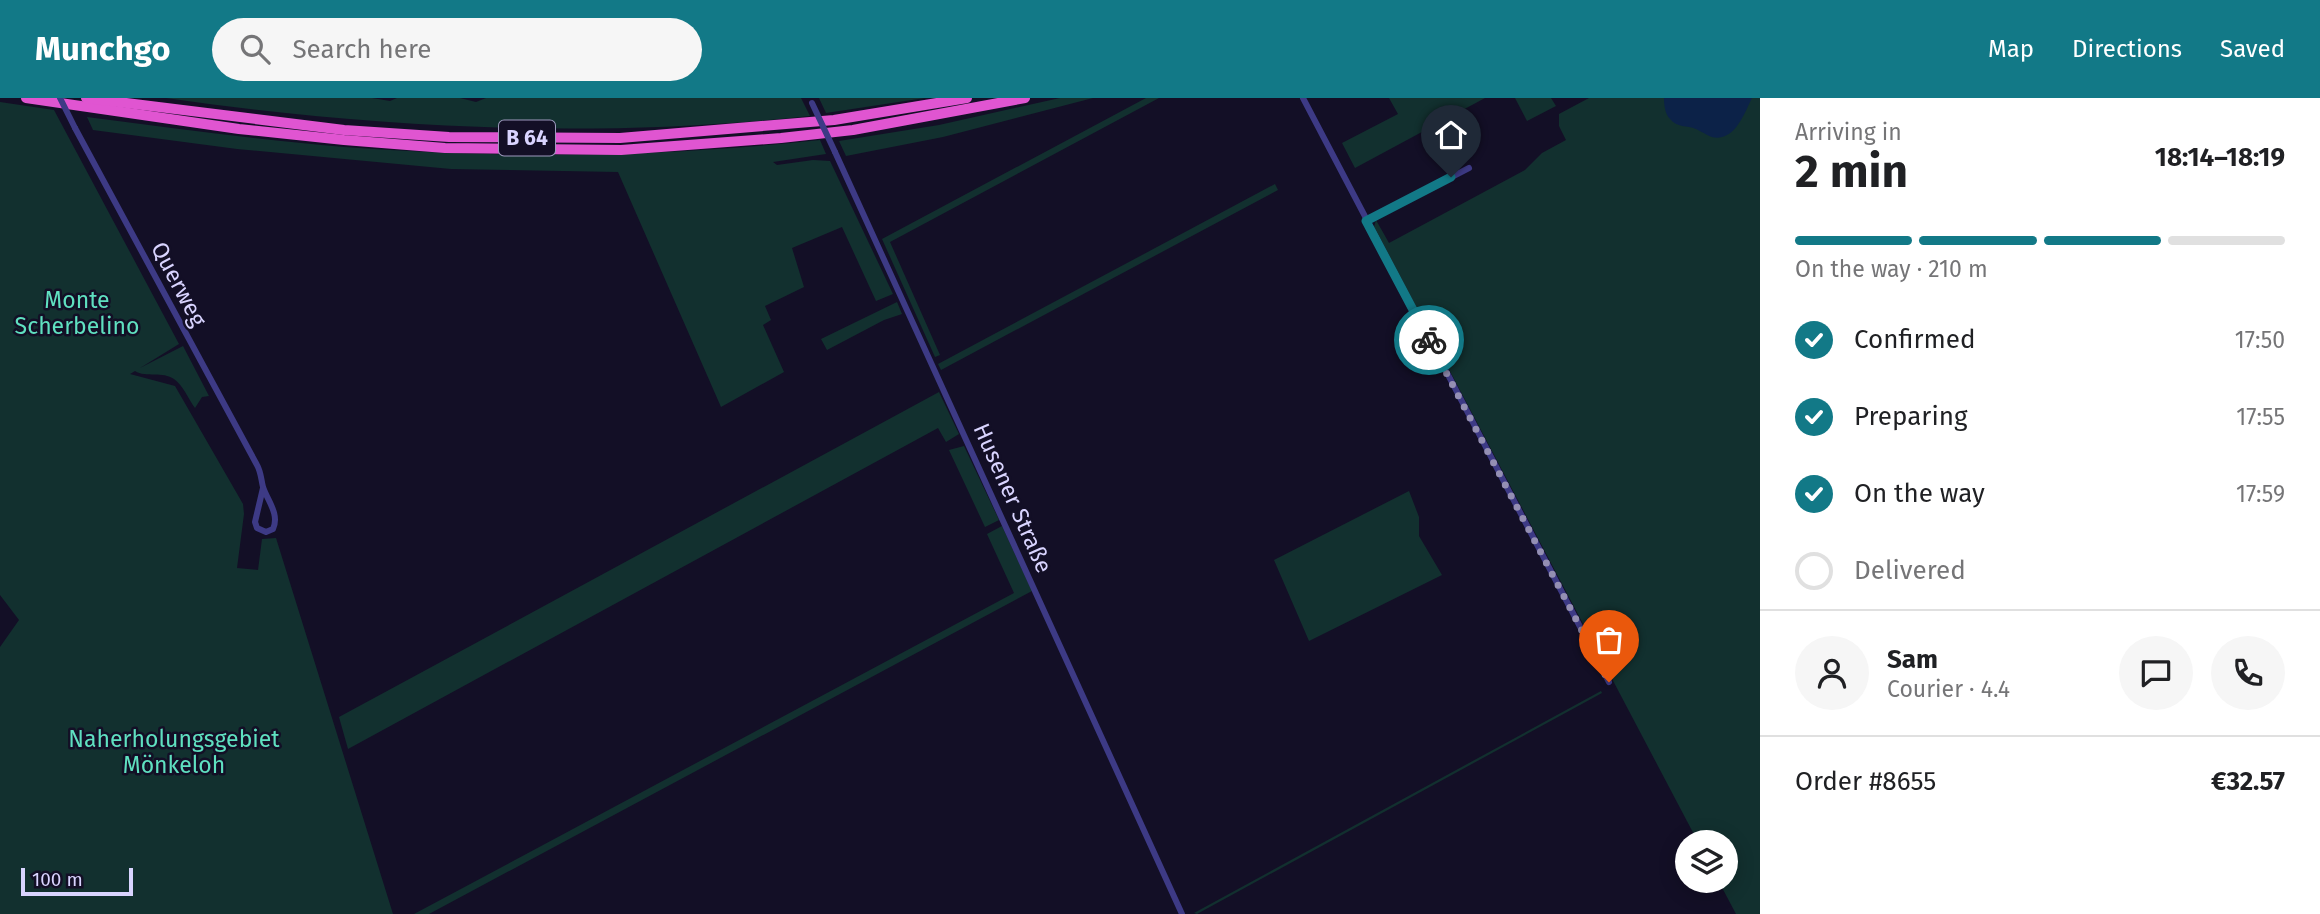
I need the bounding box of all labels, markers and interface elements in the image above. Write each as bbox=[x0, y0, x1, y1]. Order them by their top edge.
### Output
search box bbox=[212, 18, 702, 81]
text: Munchgo bbox=[35, 29, 170, 69]
icon: search bbox=[236, 30, 274, 68]
text: Search here bbox=[292, 34, 431, 65]
text: Map bbox=[1988, 35, 2034, 63]
text: Directions bbox=[2072, 35, 2182, 63]
text: Saved bbox=[2220, 35, 2285, 63]
pin bbox=[1421, 105, 1481, 177]
icon: home bbox=[1432, 116, 1470, 154]
text: Arriving in bbox=[1795, 118, 1902, 146]
road number: B 64 bbox=[499, 120, 555, 156]
text: 18:14–18:19 bbox=[2155, 142, 2285, 173]
text: 2 min bbox=[1795, 144, 1908, 199]
street label: Querweg bbox=[145, 237, 213, 331]
text: On the way · 210 m bbox=[1795, 255, 1988, 283]
park label: Monte Scherbelino bbox=[15, 286, 139, 340]
courier bbox=[1394, 305, 1464, 375]
icon: bike bbox=[1410, 321, 1448, 359]
icon: check bbox=[1795, 321, 1833, 359]
text: Confirmed bbox=[1854, 324, 1975, 355]
text: 17:50 bbox=[2235, 326, 2285, 354]
icon: check bbox=[1795, 398, 1833, 436]
text: Preparing bbox=[1854, 401, 1967, 432]
text: 17:55 bbox=[2236, 403, 2285, 431]
street label: Husener Straße bbox=[967, 419, 1059, 577]
icon: check bbox=[1795, 475, 1833, 513]
text: On the way bbox=[1854, 478, 1985, 509]
text: 17:59 bbox=[2236, 480, 2285, 508]
text: Delivered bbox=[1854, 555, 1966, 586]
pin bbox=[1579, 610, 1639, 682]
icon: bag bbox=[1590, 621, 1628, 659]
button: person bbox=[1795, 636, 1869, 710]
button: chat bbox=[2119, 636, 2193, 710]
button: phone bbox=[2211, 636, 2285, 710]
text: Sam bbox=[1887, 644, 1938, 675]
text: Courier · 4.4 bbox=[1887, 675, 2010, 703]
park label: Naherholungsgebiet Mönkeloh bbox=[68, 725, 280, 779]
text: Order #8655 bbox=[1795, 766, 1936, 797]
text: €32.57 bbox=[2211, 766, 2285, 797]
map controls bbox=[1675, 830, 1738, 893]
button: layers bbox=[1675, 830, 1738, 893]
scale bar bbox=[21, 865, 133, 897]
text: 100 m bbox=[32, 868, 83, 891]

